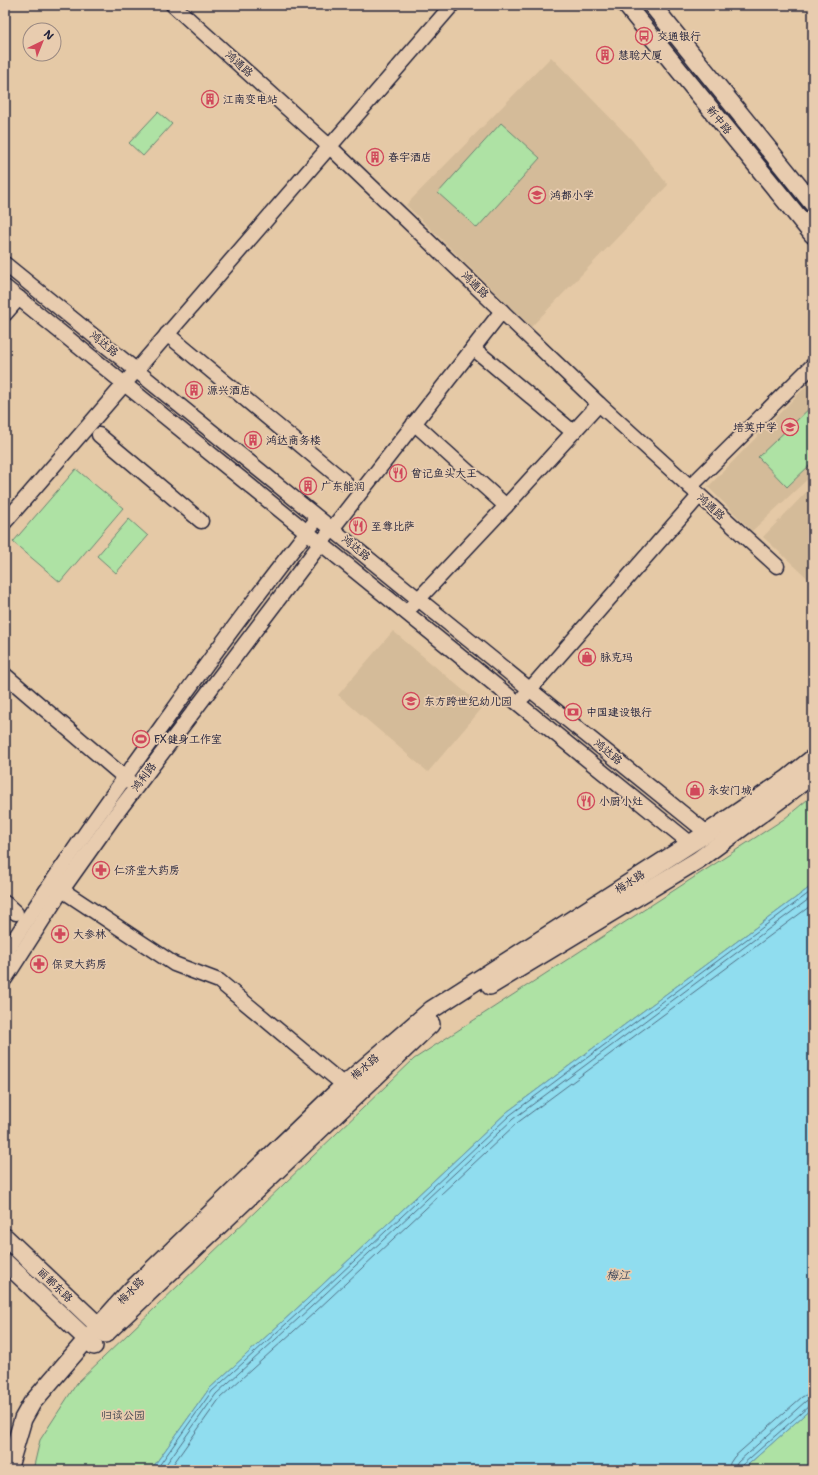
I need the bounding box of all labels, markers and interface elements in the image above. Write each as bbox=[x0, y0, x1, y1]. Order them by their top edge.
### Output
north arrow bbox=[22, 22, 62, 62]
bus stop icon: 交通银行 bbox=[634, 26, 654, 46]
text: N bbox=[40, 27, 57, 44]
place label: 交通银行 bbox=[657, 29, 701, 44]
building icon: 慧聪大厦 bbox=[595, 45, 615, 65]
street label: 鸿通路 bbox=[222, 47, 256, 81]
place label: 慧聪大厦 bbox=[618, 48, 662, 63]
building icon: 江南变电站 bbox=[200, 89, 220, 109]
place label: 江南变电站 bbox=[223, 92, 278, 107]
street label: 新中路 bbox=[703, 102, 735, 138]
building icon: 春宇酒店 bbox=[365, 147, 385, 167]
place label: 春宇酒店 bbox=[388, 150, 432, 165]
school or university icon: 鸿都小学 bbox=[527, 185, 547, 205]
place label: 鸿都小学 bbox=[550, 188, 594, 203]
street label: 鸿通路 bbox=[458, 268, 492, 302]
street label: 鸿达路 bbox=[86, 328, 122, 360]
building icon: 源兴酒店 bbox=[184, 380, 204, 400]
place label: 源兴酒店 bbox=[207, 383, 251, 398]
school or university icon: 培英中学 bbox=[780, 417, 800, 437]
place label: 培英中学 bbox=[733, 420, 777, 435]
building icon: 鸿达商务楼 bbox=[243, 430, 263, 450]
place label: 鸿达商务楼 bbox=[266, 433, 321, 448]
restaurant icon: 曾记鱼头大王 bbox=[388, 463, 408, 483]
place label: 曾记鱼头大王 bbox=[411, 466, 477, 481]
building icon: 广东能润 bbox=[298, 476, 318, 496]
place label: 广东能润 bbox=[321, 479, 365, 494]
street label: 鸿通路 bbox=[694, 490, 728, 524]
restaurant icon: 至尊比萨 bbox=[348, 516, 368, 536]
place label: 至尊比萨 bbox=[371, 519, 415, 534]
street label: 鸿达路 bbox=[338, 532, 374, 564]
shop icon: 脉克玛 bbox=[577, 647, 597, 667]
place label: 脉克玛 bbox=[600, 650, 633, 665]
school or university icon: 东方跨世纪幼儿园 bbox=[401, 691, 421, 711]
place label: 东方跨世纪幼儿园 bbox=[424, 694, 512, 709]
bank icon: 中国建设银行 bbox=[563, 702, 583, 722]
place label: 中国建设银行 bbox=[586, 705, 652, 720]
sports icon: FX健身工作室 bbox=[131, 729, 151, 749]
place label: FX健身工作室 bbox=[154, 732, 222, 747]
street label: 鸿达路 bbox=[590, 736, 626, 768]
street label: 鸿利路 bbox=[128, 759, 160, 795]
shop icon: 永安门城 bbox=[685, 780, 705, 800]
place label: 永安门城 bbox=[708, 783, 752, 798]
restaurant icon: 小厨小灶 bbox=[576, 791, 596, 811]
place label: 小厨小灶 bbox=[599, 794, 643, 809]
pharmacy icon: 仁济堂大药房 bbox=[91, 860, 111, 880]
place label: 仁济堂大药房 bbox=[114, 863, 180, 878]
street label: 梅水路 bbox=[612, 867, 648, 897]
pharmacy icon: 大参林 bbox=[50, 924, 70, 944]
place label: 大参林 bbox=[73, 927, 106, 942]
pharmacy icon: 保灵大药房 bbox=[29, 954, 49, 974]
place label: 保灵大药房 bbox=[52, 957, 107, 972]
street label: 梅水路 bbox=[348, 1051, 382, 1083]
street label: 丽都东路 bbox=[34, 1264, 76, 1306]
water label: 梅江 bbox=[606, 1267, 631, 1283]
street label: 梅水路 bbox=[114, 1274, 148, 1308]
park label: 归读公园 bbox=[101, 1408, 145, 1423]

